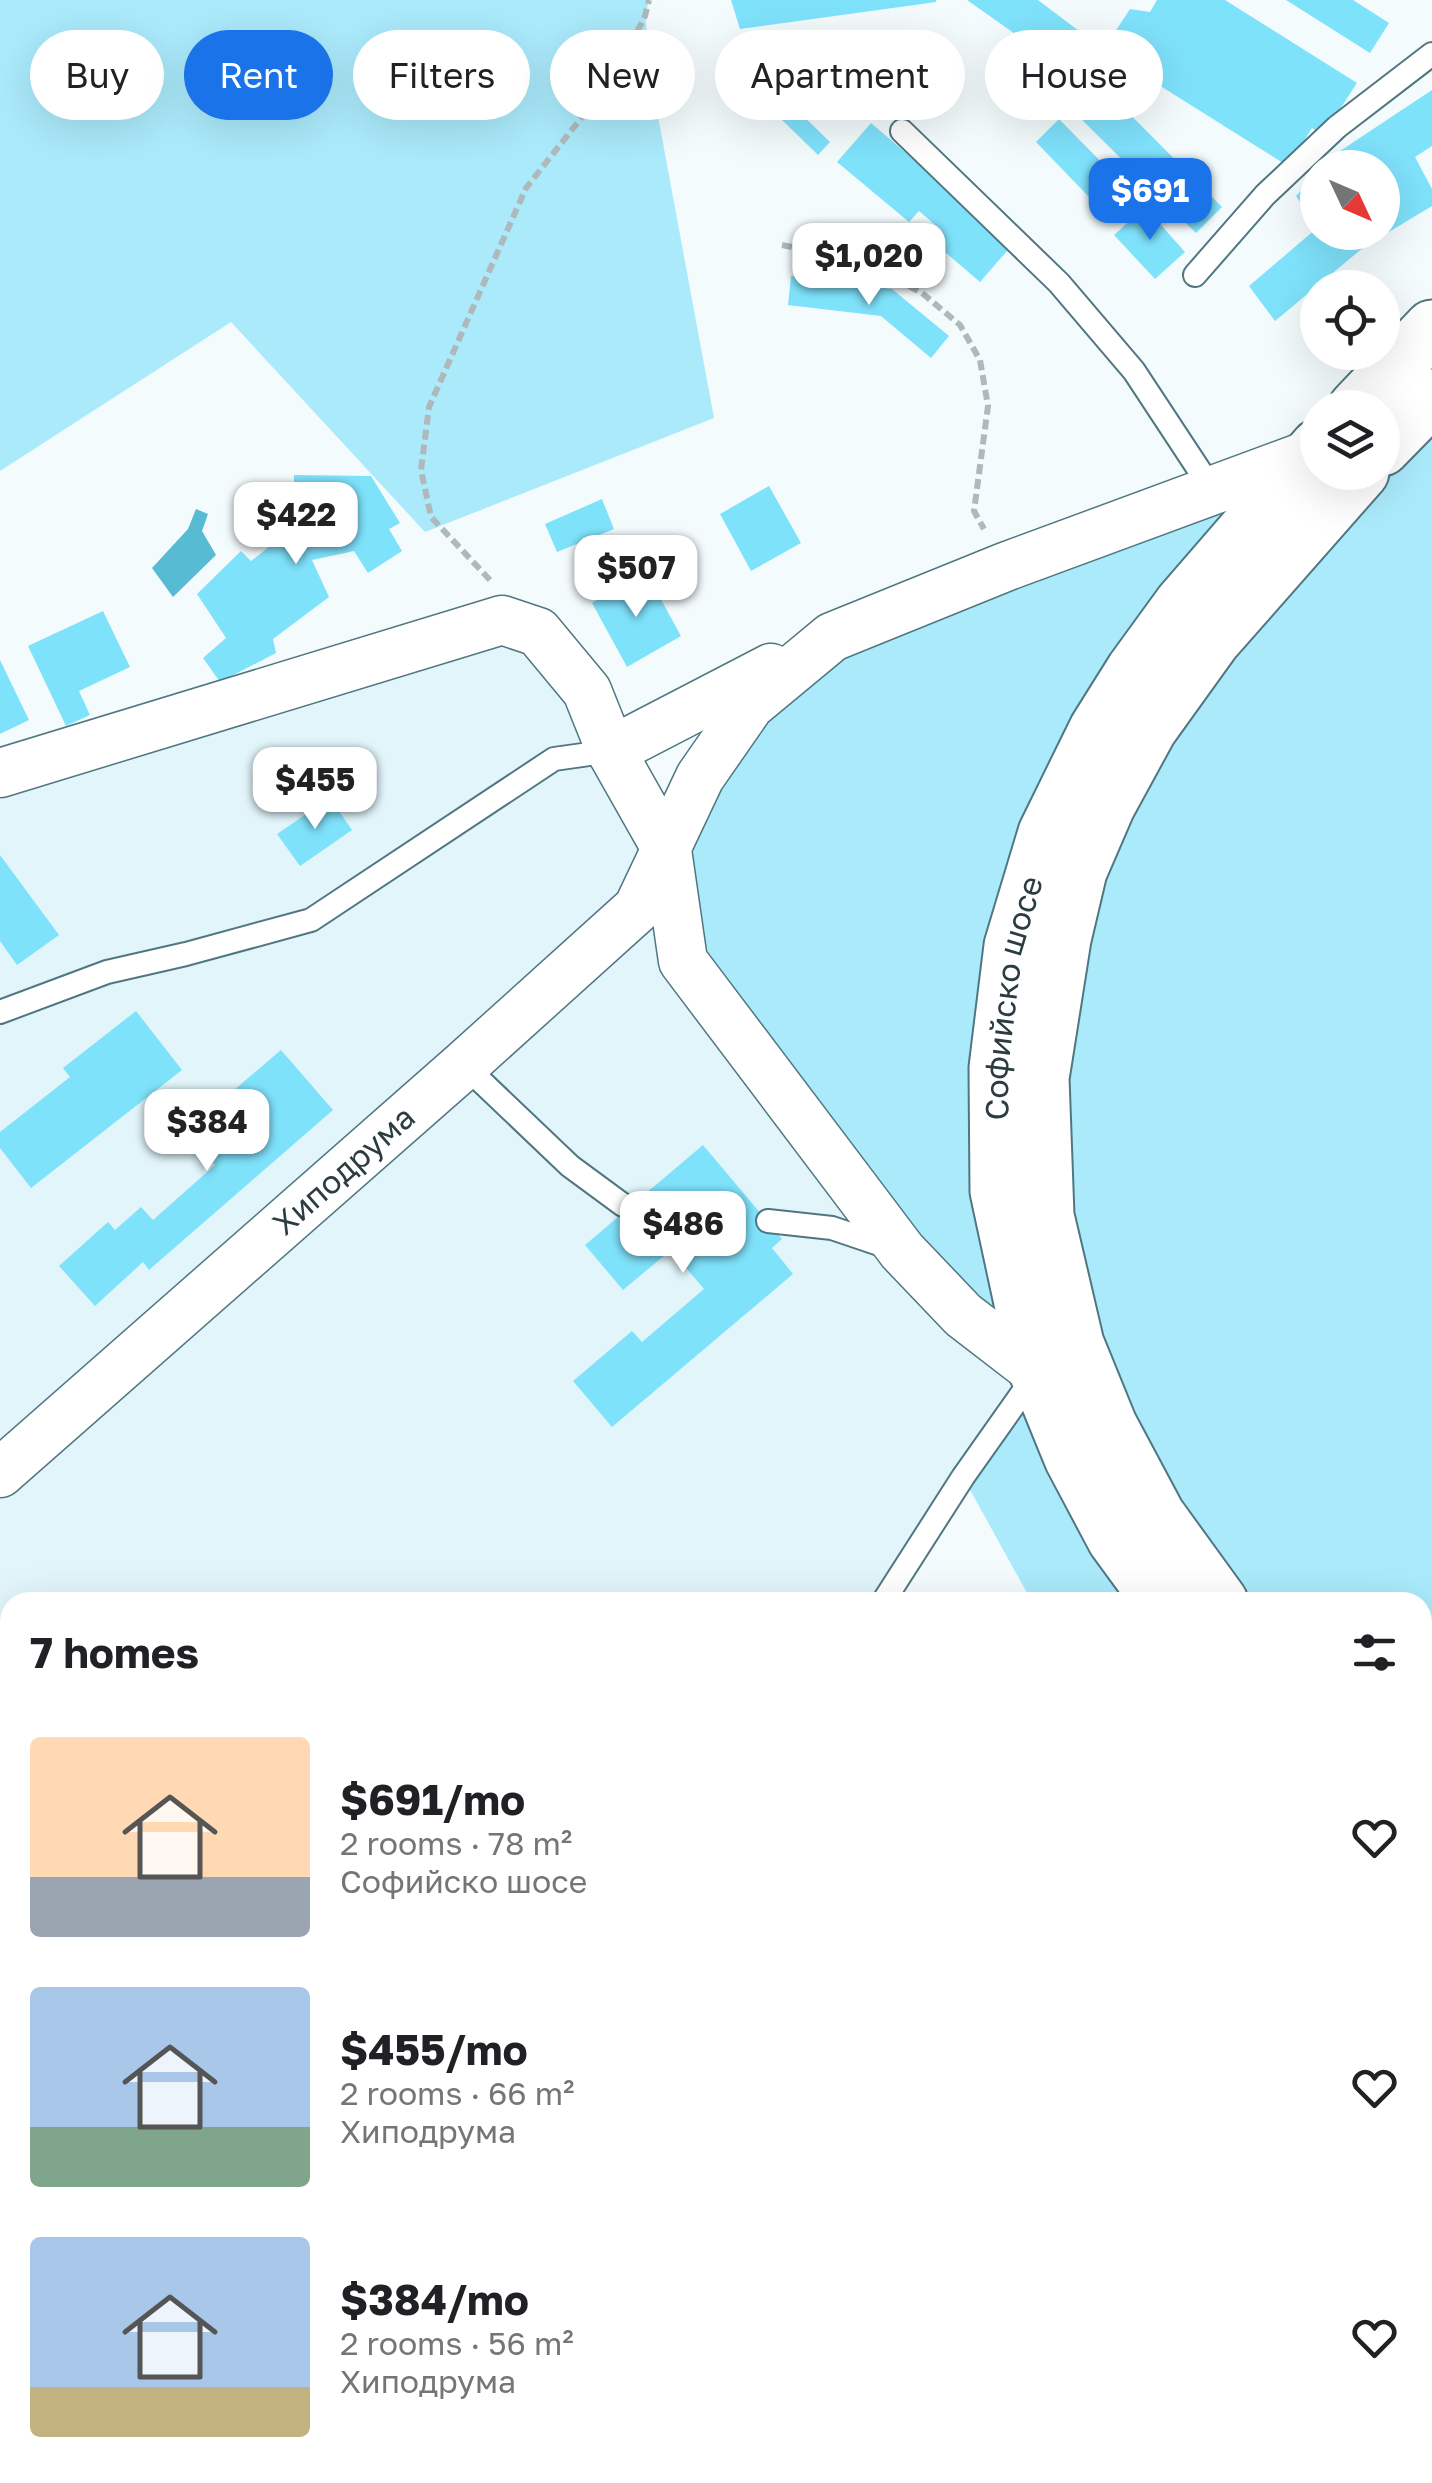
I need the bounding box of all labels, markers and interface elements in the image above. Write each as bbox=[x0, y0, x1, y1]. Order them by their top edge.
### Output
chip: Buy bbox=[30, 30, 164, 120]
chip: Rent bbox=[184, 30, 333, 120]
chip: Filters bbox=[353, 30, 530, 120]
chip: New bbox=[550, 30, 695, 120]
chip: Apartment bbox=[715, 30, 965, 120]
chip: House bbox=[985, 30, 1163, 120]
north arrow bbox=[1300, 150, 1400, 250]
map controls bbox=[1300, 150, 1400, 490]
pin: $691 bbox=[1091, 158, 1209, 243]
text: $691 bbox=[1111, 171, 1189, 209]
pin: $1,020 bbox=[788, 223, 950, 308]
text: $1,020 bbox=[814, 236, 924, 274]
button: locate bbox=[1300, 270, 1400, 370]
button: layers bbox=[1300, 390, 1400, 490]
pin: $422 bbox=[237, 482, 355, 567]
text: $422 bbox=[256, 495, 336, 533]
pin: $507 bbox=[577, 535, 695, 620]
text: $507 bbox=[596, 548, 676, 586]
pin: $455 bbox=[256, 747, 374, 832]
text: $455 bbox=[275, 760, 355, 798]
street label: Софийско шосе bbox=[976, 871, 1050, 1121]
pin: $384 bbox=[148, 1089, 266, 1174]
street label: Хиподрума bbox=[265, 1097, 422, 1242]
text: $384 bbox=[166, 1102, 248, 1140]
pin: $486 bbox=[624, 1191, 742, 1276]
text: $486 bbox=[642, 1204, 724, 1242]
icon: filters bbox=[1347, 1625, 1402, 1680]
text: 7 homes bbox=[30, 1627, 199, 1677]
text: $691/mo bbox=[340, 1774, 525, 1824]
icon: home bbox=[110, 1777, 230, 1897]
icon: heart bbox=[1347, 1810, 1402, 1865]
text: 2 rooms · 78 m² bbox=[340, 1824, 572, 1862]
text: Софийско шосе bbox=[340, 1862, 587, 1900]
text: $455/mo bbox=[340, 2024, 528, 2074]
icon: home bbox=[110, 2027, 230, 2147]
icon: heart bbox=[1347, 2060, 1402, 2115]
text: 2 rooms · 66 m² bbox=[340, 2074, 575, 2112]
text: Хиподрума bbox=[340, 2112, 516, 2150]
text: $384/mo bbox=[340, 2274, 529, 2324]
icon: home bbox=[110, 2277, 230, 2397]
icon: heart bbox=[1347, 2310, 1402, 2365]
text: 2 rooms · 56 m² bbox=[340, 2324, 574, 2362]
text: Хиподрума bbox=[340, 2362, 516, 2400]

